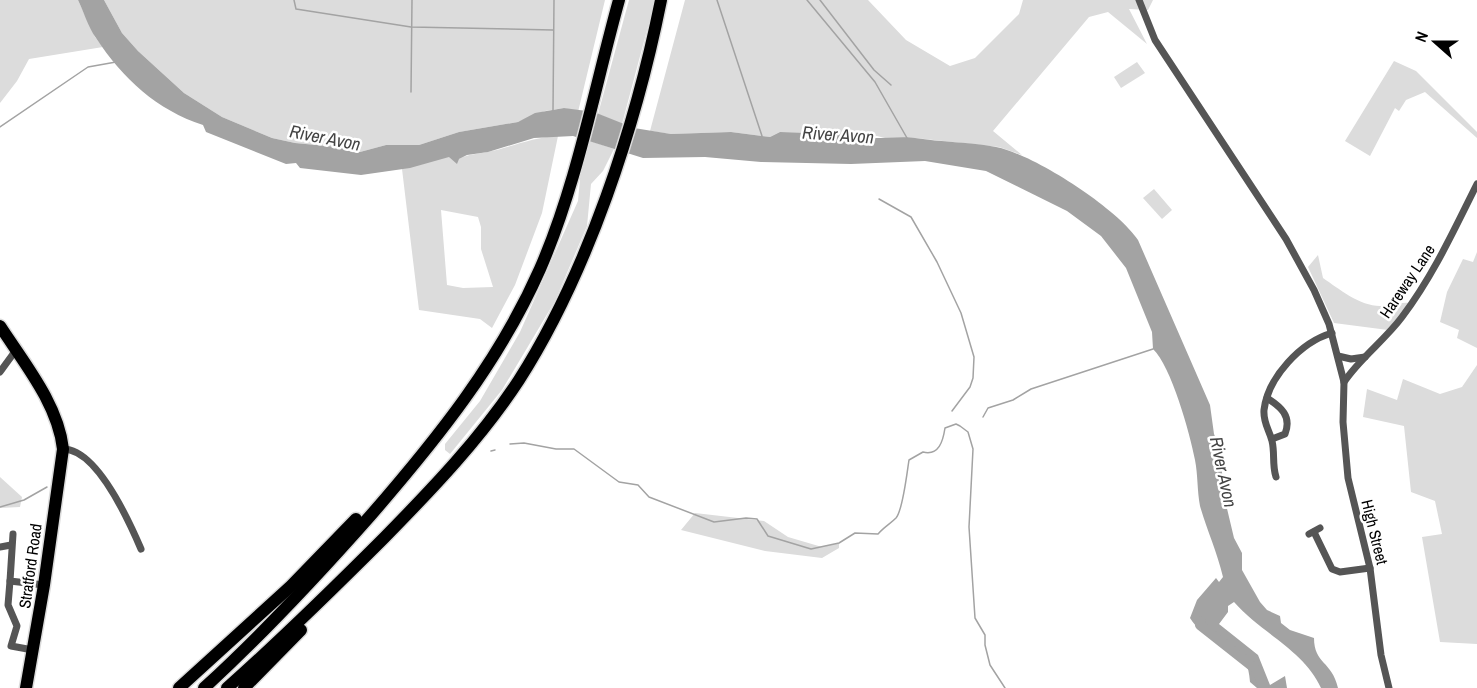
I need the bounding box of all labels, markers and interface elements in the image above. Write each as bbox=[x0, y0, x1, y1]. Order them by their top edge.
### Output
north arrow bbox=[1405, 12, 1465, 72]
text: N bbox=[1409, 28, 1433, 45]
water label: River Avon bbox=[288, 118, 363, 157]
water label: River Avon bbox=[801, 120, 875, 149]
street label: Hareway Lane bbox=[1374, 240, 1440, 322]
water label: River Avon bbox=[1204, 434, 1243, 510]
street label: High Street bbox=[1356, 497, 1394, 567]
street label: Stratford Road bbox=[13, 522, 47, 610]

